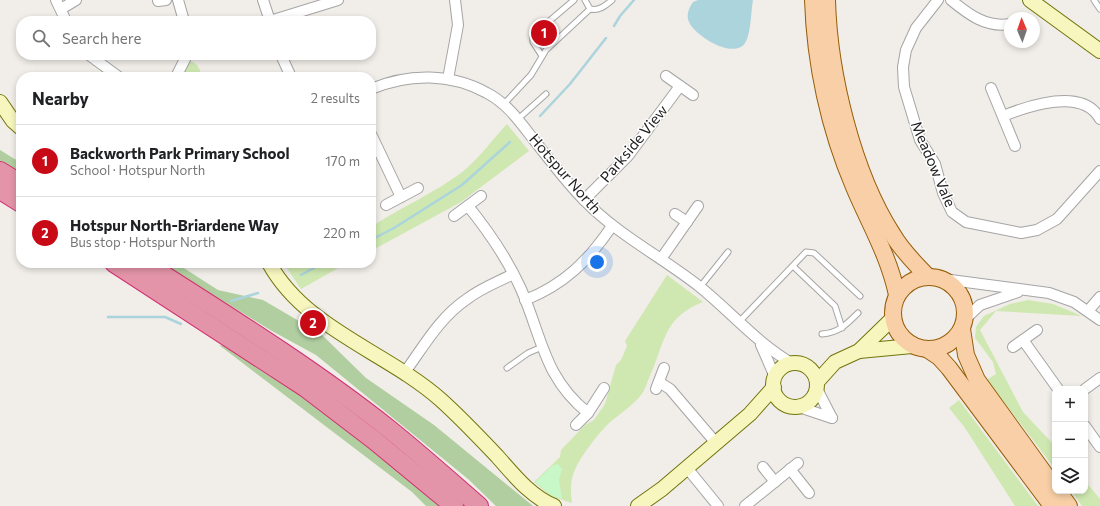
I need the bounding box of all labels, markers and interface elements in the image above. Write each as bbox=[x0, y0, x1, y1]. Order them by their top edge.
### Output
north arrow bbox=[1004, 12, 1040, 48]
search box bbox=[16, 16, 376, 60]
pin: 1 bbox=[531, 18, 557, 48]
icon: search bbox=[30, 27, 52, 49]
text: Search here bbox=[62, 29, 141, 47]
text: Nearby bbox=[32, 88, 89, 109]
text: 2 results bbox=[311, 90, 360, 106]
street label: Parkside View bbox=[596, 101, 671, 186]
street label: Meadow Vale bbox=[908, 118, 960, 209]
street label: Hotspur North bbox=[526, 130, 605, 217]
text: Backworth Park Primary School bbox=[70, 144, 290, 162]
text: 1 bbox=[42, 153, 48, 169]
text: 170 m bbox=[325, 153, 360, 169]
text: School · Hotspur North bbox=[70, 162, 205, 178]
text: Hotspur North-Briardene Way bbox=[70, 216, 279, 234]
text: 2 bbox=[41, 225, 49, 241]
text: 220 m bbox=[323, 225, 360, 241]
text: Bus stop · Hotspur North bbox=[70, 234, 216, 250]
your location bbox=[587, 252, 607, 272]
pin: 2 bbox=[300, 308, 326, 338]
map controls bbox=[1052, 386, 1088, 494]
button: + bbox=[1052, 386, 1088, 422]
button: − bbox=[1052, 422, 1088, 458]
button: layers bbox=[1052, 458, 1088, 494]

